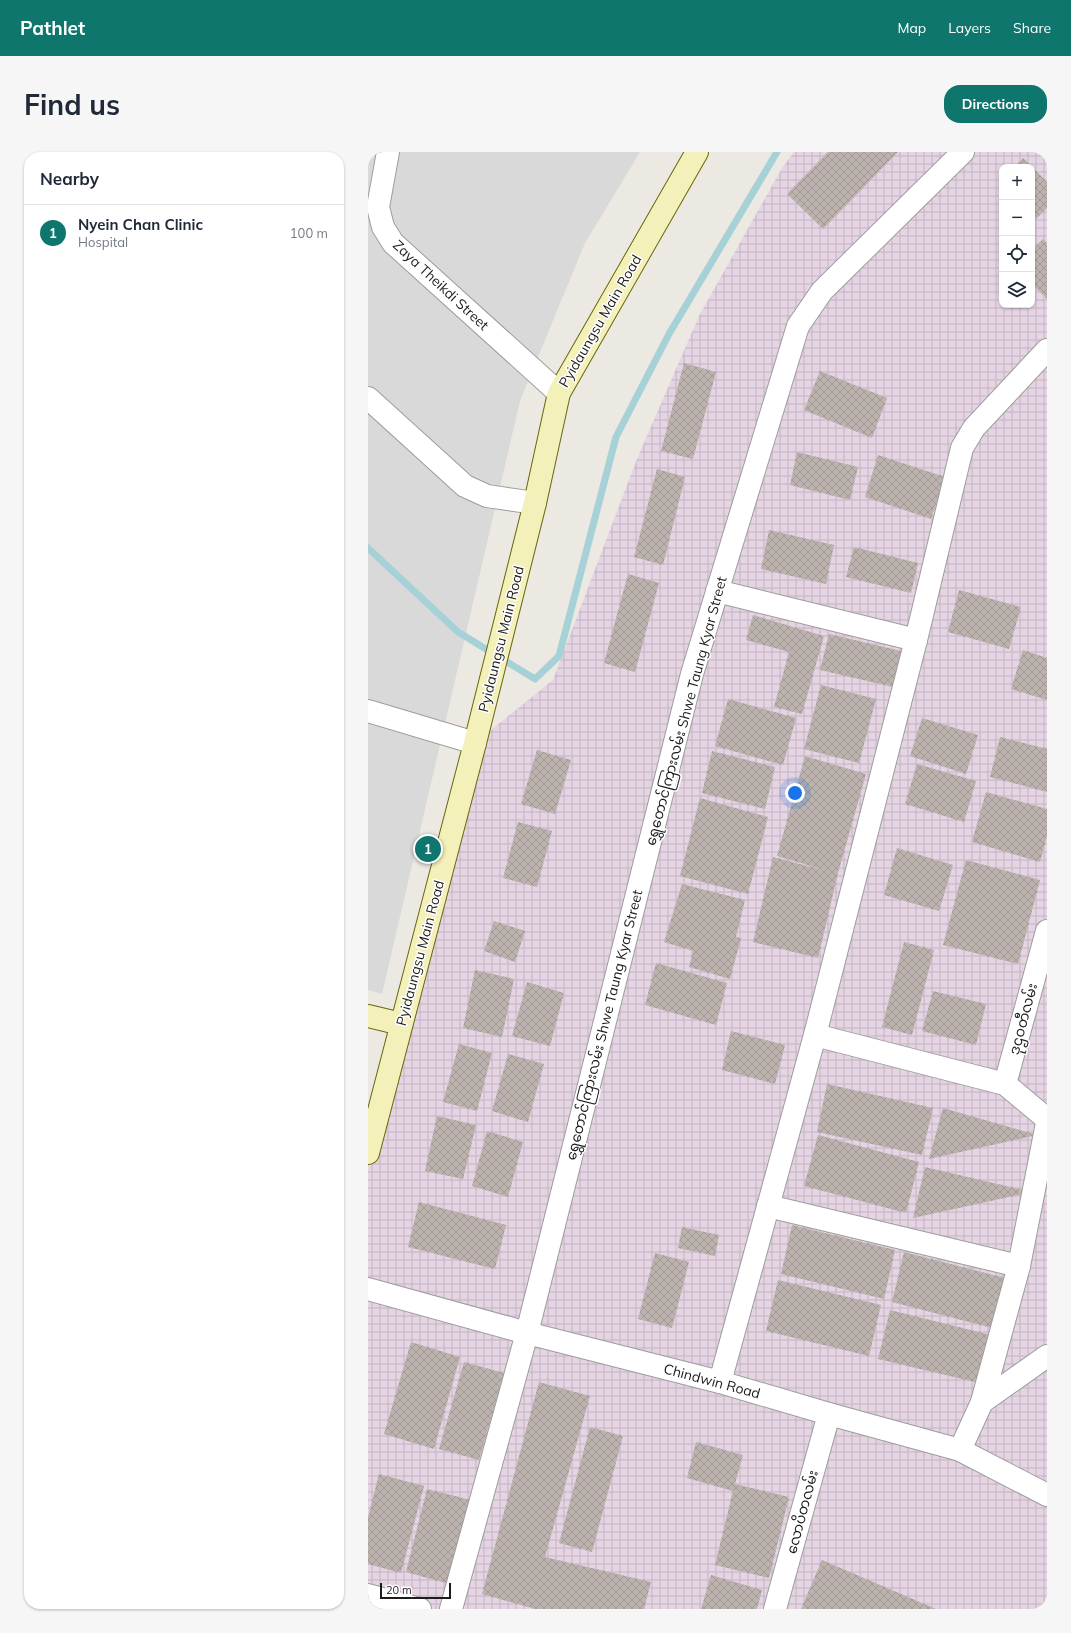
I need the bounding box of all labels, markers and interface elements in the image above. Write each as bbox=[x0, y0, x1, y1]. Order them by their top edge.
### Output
text: Pathlet bbox=[20, 16, 85, 40]
text: Map bbox=[897, 19, 926, 37]
text: Layers bbox=[948, 19, 991, 37]
text: Share bbox=[1013, 19, 1051, 37]
button: Directions bbox=[944, 85, 1047, 123]
text: Find us bbox=[24, 87, 120, 122]
map controls bbox=[999, 164, 1035, 308]
button: + bbox=[999, 164, 1035, 200]
text: Nearby bbox=[40, 168, 99, 189]
button: − bbox=[999, 200, 1035, 236]
text: Nyein Chan Clinic bbox=[78, 215, 203, 234]
text: 1 bbox=[49, 225, 57, 241]
text: 100 m bbox=[290, 225, 328, 241]
text: Hospital bbox=[78, 234, 128, 250]
street label: Zaya Theikdi Street bbox=[389, 236, 493, 334]
button: locate bbox=[999, 236, 1035, 272]
street label: Pyidaungsu Main Road bbox=[555, 252, 645, 390]
button: layers bbox=[999, 272, 1035, 308]
street label: Pyidaungsu Main Road bbox=[474, 564, 528, 714]
street label: ရွှေတောင်ကြားလမ်း Shwe Taung Kyar Street bbox=[640, 574, 734, 848]
your location bbox=[785, 783, 805, 803]
pin: 1 bbox=[415, 834, 441, 864]
street label: Pyidaungsu Main Road bbox=[392, 878, 448, 1028]
street label: ရွှေတောင်ကြားလမ်း Shwe Taung Kyar Street bbox=[561, 888, 649, 1163]
street label: ဒုဌဝတီလမ်း bbox=[1004, 981, 1044, 1058]
street label: Chindwin Road bbox=[662, 1359, 762, 1403]
street label: လောပိတလမ်း bbox=[781, 1468, 822, 1556]
scale bar bbox=[380, 1581, 451, 1600]
text: 20 m bbox=[386, 1583, 412, 1597]

